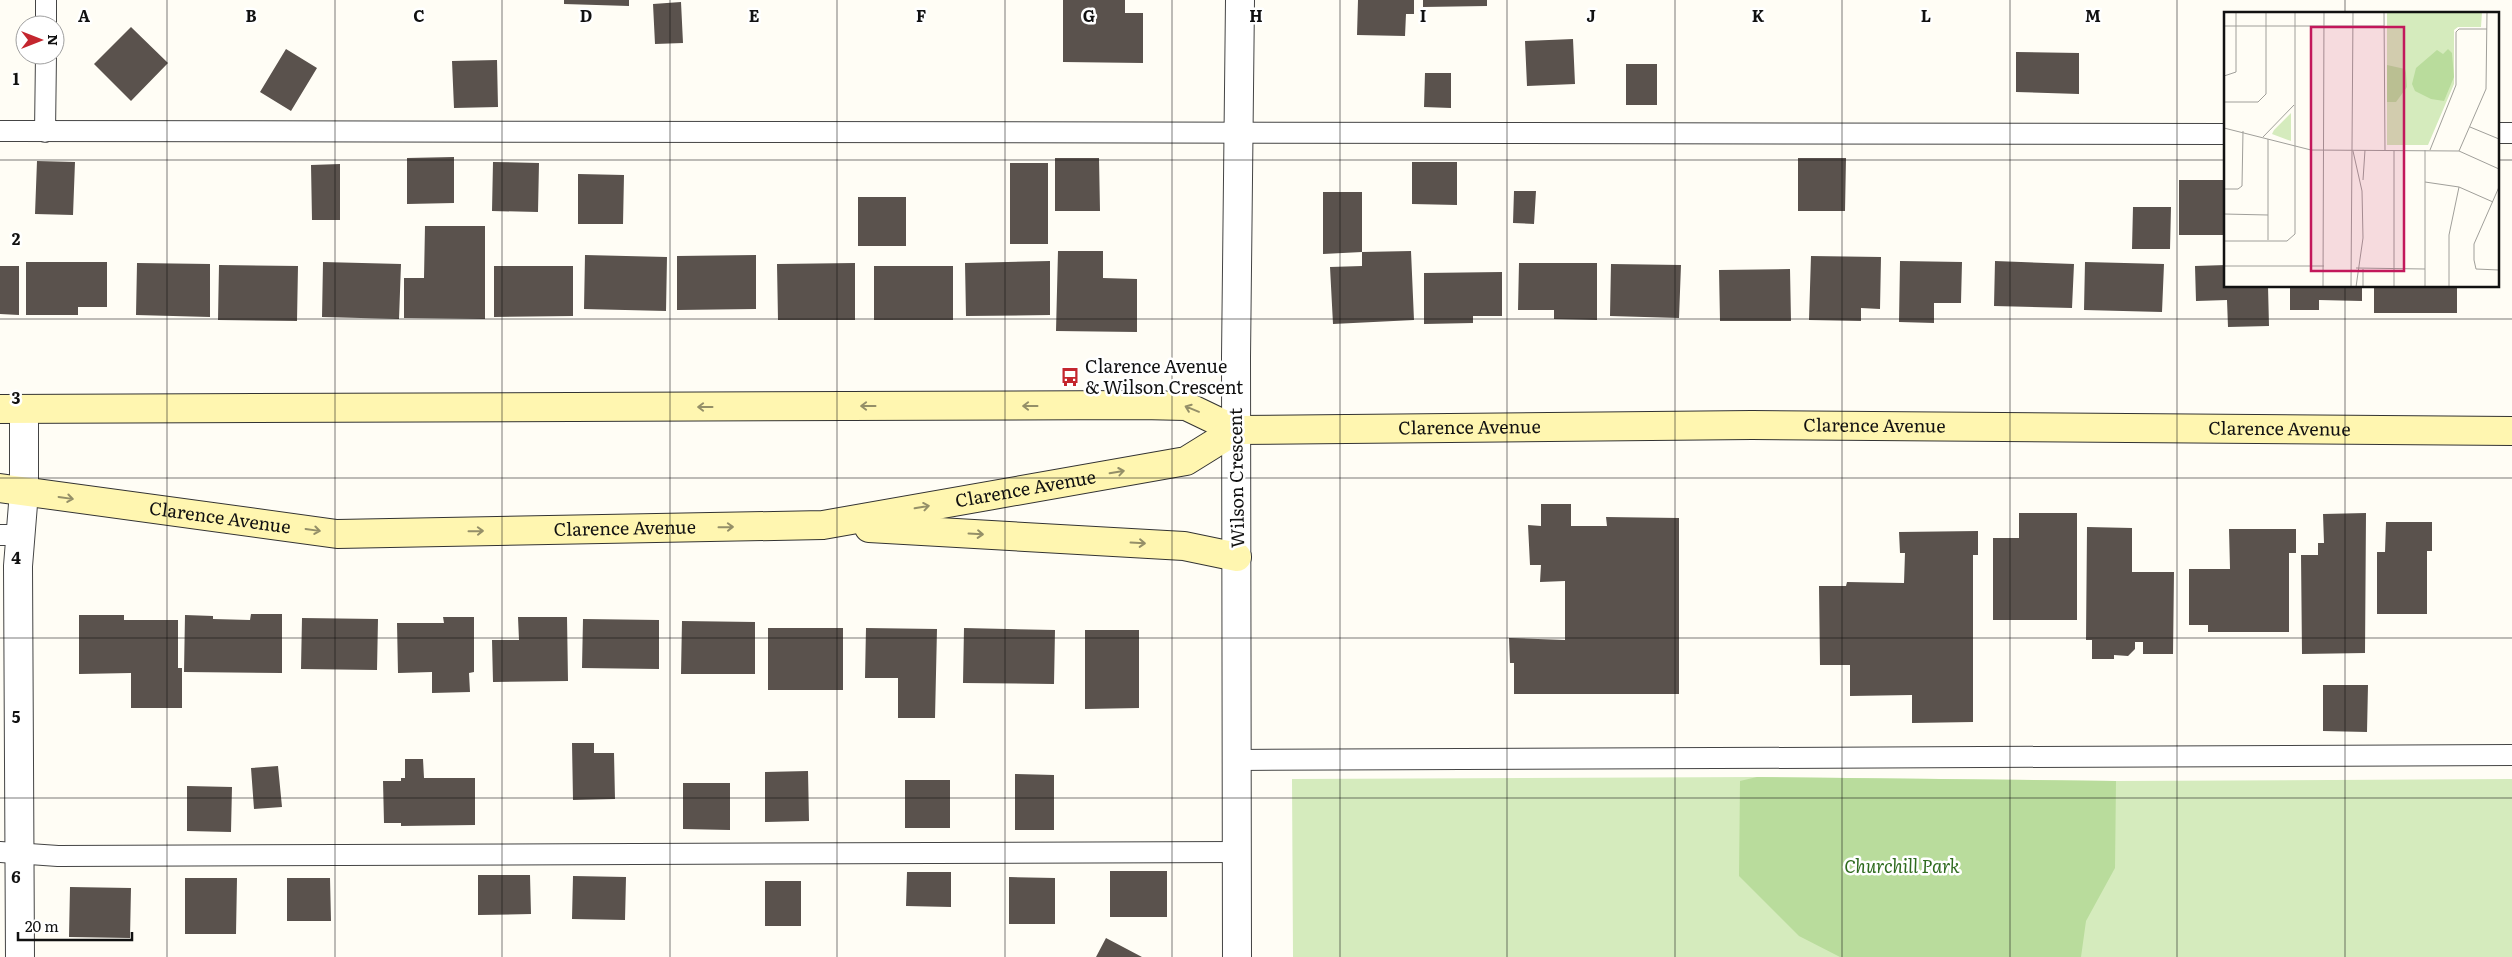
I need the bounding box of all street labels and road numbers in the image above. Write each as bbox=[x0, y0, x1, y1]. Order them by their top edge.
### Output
street label: Wilson Crescent bbox=[1221, 407, 1250, 548]
street label: Clarence Avenue bbox=[1803, 410, 1946, 439]
street label: Clarence Avenue bbox=[1398, 412, 1541, 440]
street label: Clarence Avenue bbox=[2208, 414, 2351, 442]
street label: Clarence Avenue bbox=[953, 462, 1098, 513]
street label: Clarence Avenue bbox=[148, 494, 293, 540]
street label: Clarence Avenue bbox=[553, 512, 696, 542]

